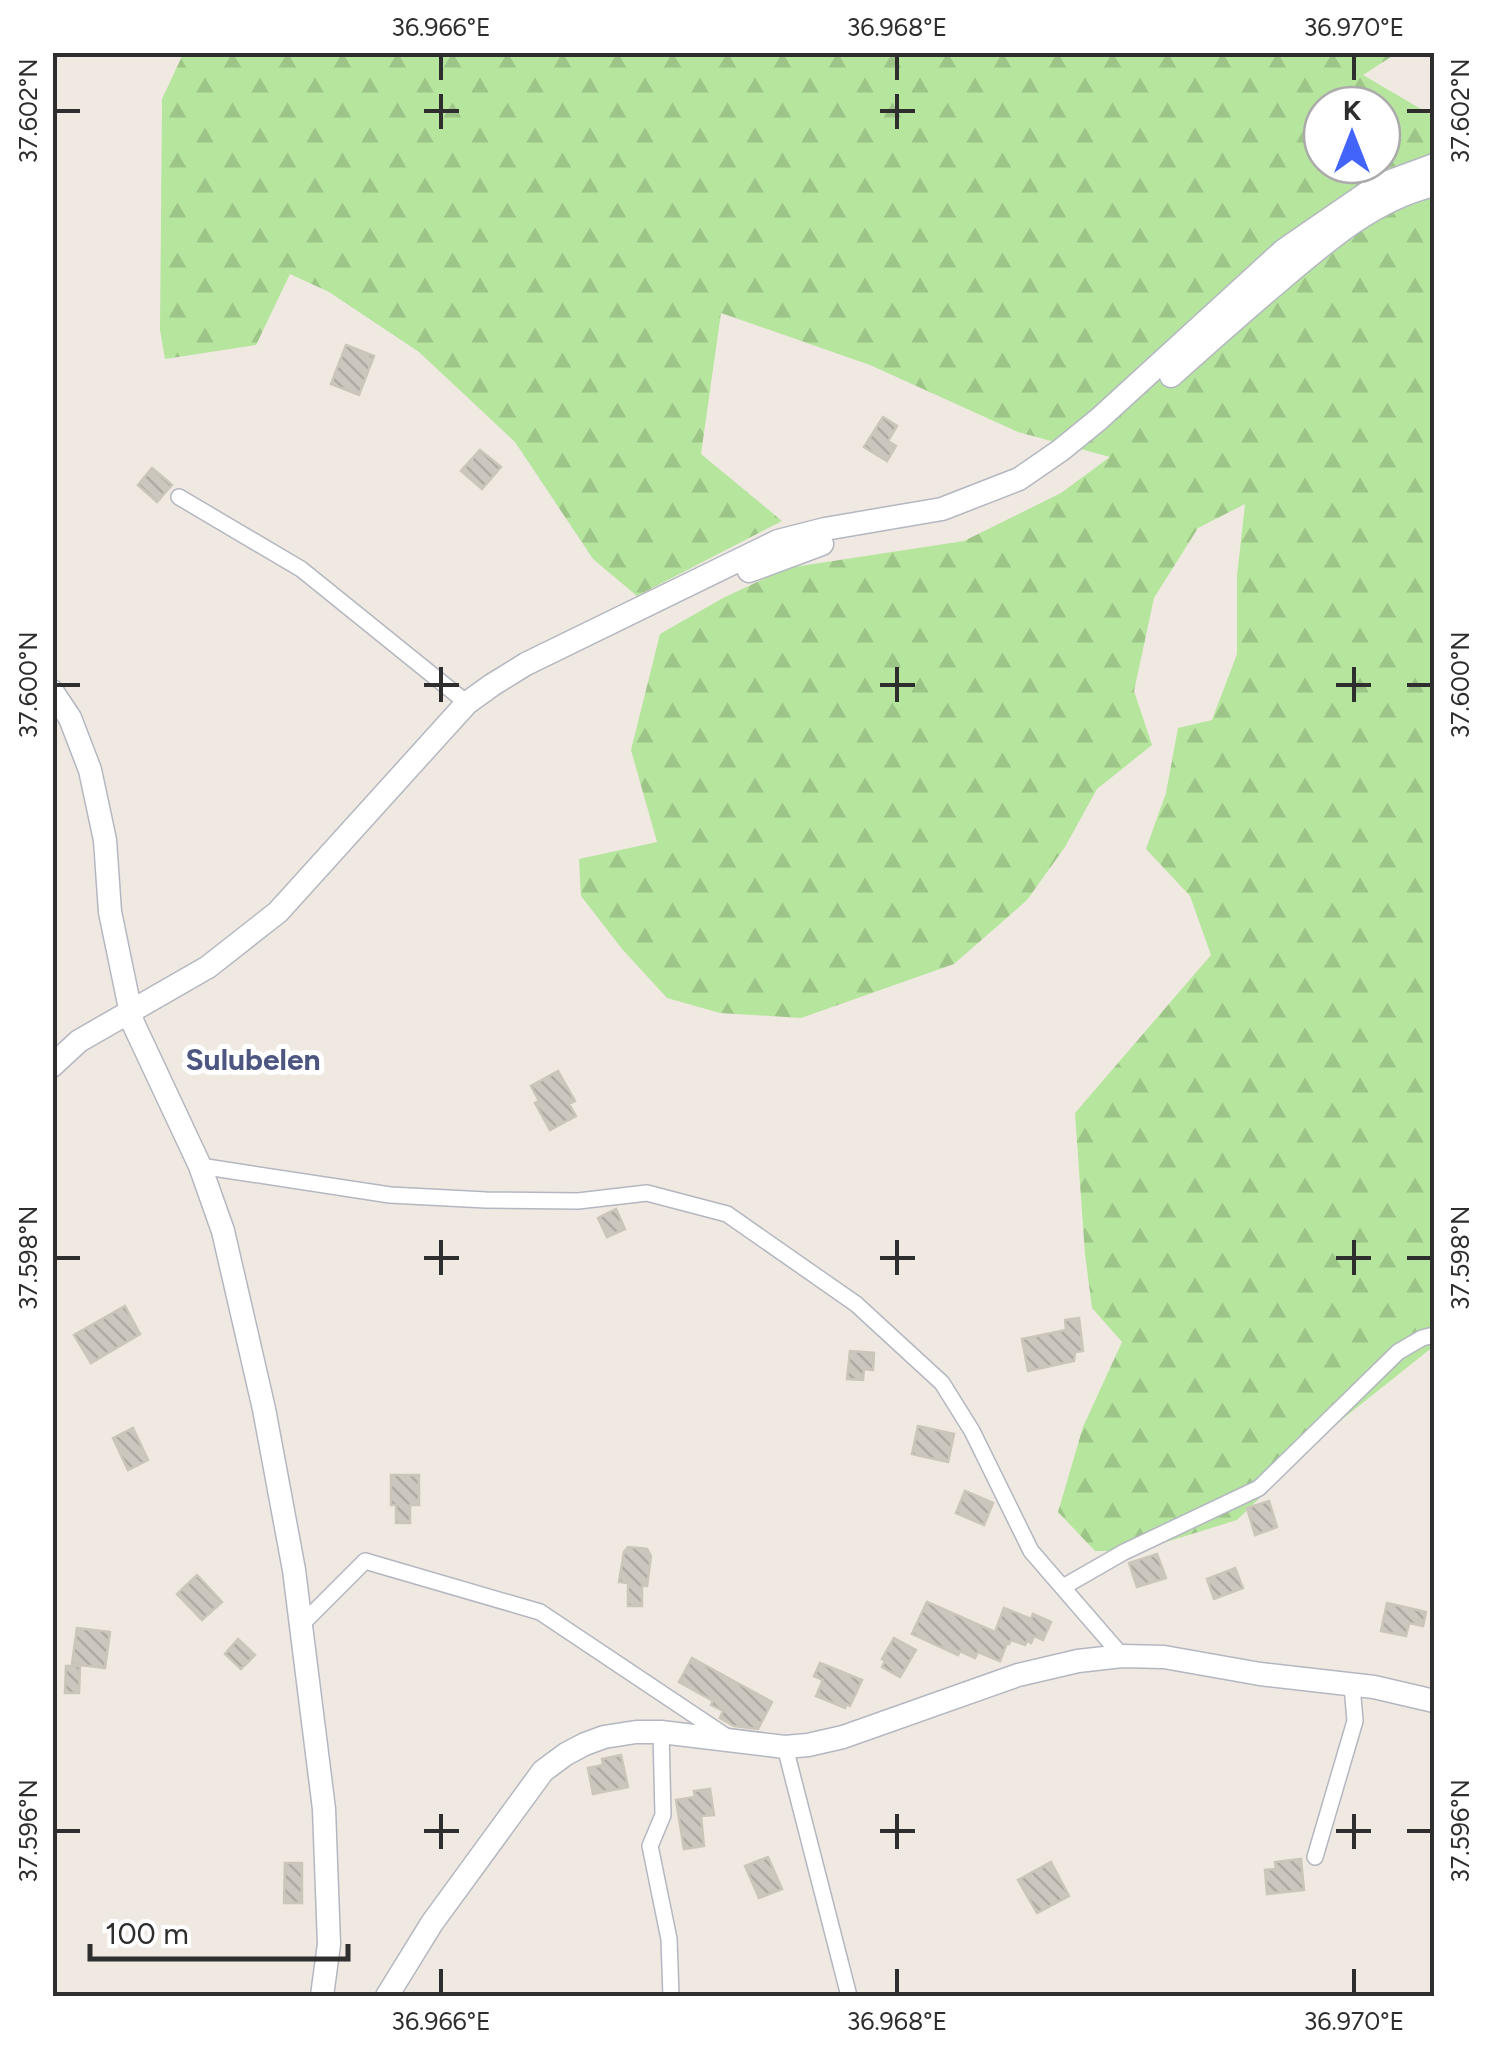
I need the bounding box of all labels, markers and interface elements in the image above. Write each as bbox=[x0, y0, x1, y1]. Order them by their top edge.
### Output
text: 36.966°E bbox=[391, 12, 491, 42]
text: 36.968°E bbox=[847, 12, 947, 42]
text: 36.970°E bbox=[1304, 12, 1404, 42]
text: 37.602°N bbox=[13, 59, 43, 163]
text: 37.602°N bbox=[1445, 59, 1475, 163]
north arrow bbox=[1302, 85, 1402, 185]
text: K bbox=[1343, 93, 1362, 127]
text: 37.600°N bbox=[13, 631, 43, 739]
text: 37.600°N bbox=[1445, 631, 1475, 739]
district label: Sulubelen bbox=[185, 1041, 321, 1078]
text: 37.598°N bbox=[13, 1206, 43, 1310]
text: 37.598°N bbox=[1445, 1206, 1475, 1310]
text: 37.596°N bbox=[13, 1779, 43, 1883]
text: 37.596°N bbox=[1445, 1779, 1475, 1883]
scale bar bbox=[90, 1899, 348, 1961]
text: 100 m bbox=[105, 1915, 189, 1952]
text: 36.966°E bbox=[391, 2006, 491, 2036]
text: 36.968°E bbox=[847, 2006, 947, 2036]
text: 36.970°E bbox=[1304, 2006, 1404, 2036]

